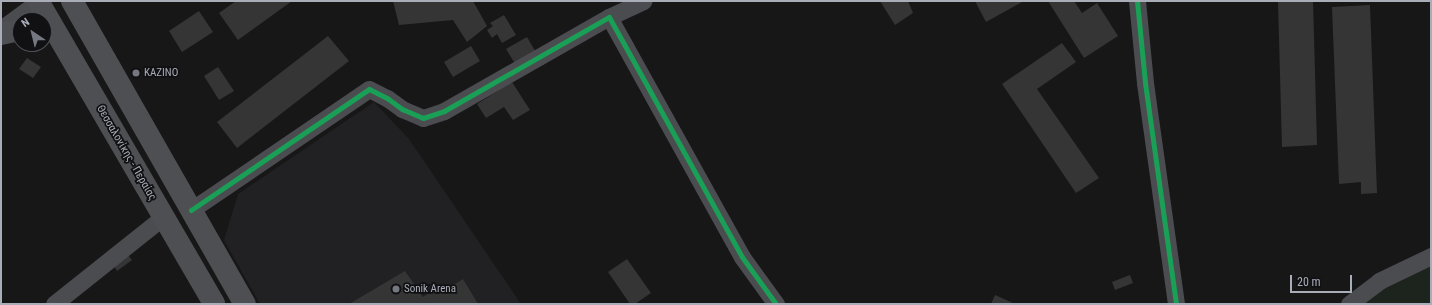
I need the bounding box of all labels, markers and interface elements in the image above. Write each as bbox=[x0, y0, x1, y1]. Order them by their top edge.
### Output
north arrow bbox=[12, 12, 52, 52]
text: N bbox=[19, 15, 32, 30]
place label: ΚΑΖΙΝΟ bbox=[144, 66, 178, 80]
marker: ΚΑΖΙΝΟ bbox=[131, 68, 141, 78]
street label: Θεσσαλονίκης - Περαίας bbox=[93, 103, 159, 203]
scale bar bbox=[1292, 267, 1354, 293]
text: 20 m bbox=[1297, 275, 1321, 289]
place label: Sonik Arena bbox=[404, 282, 456, 296]
marker: Sonik Arena bbox=[391, 284, 401, 294]

